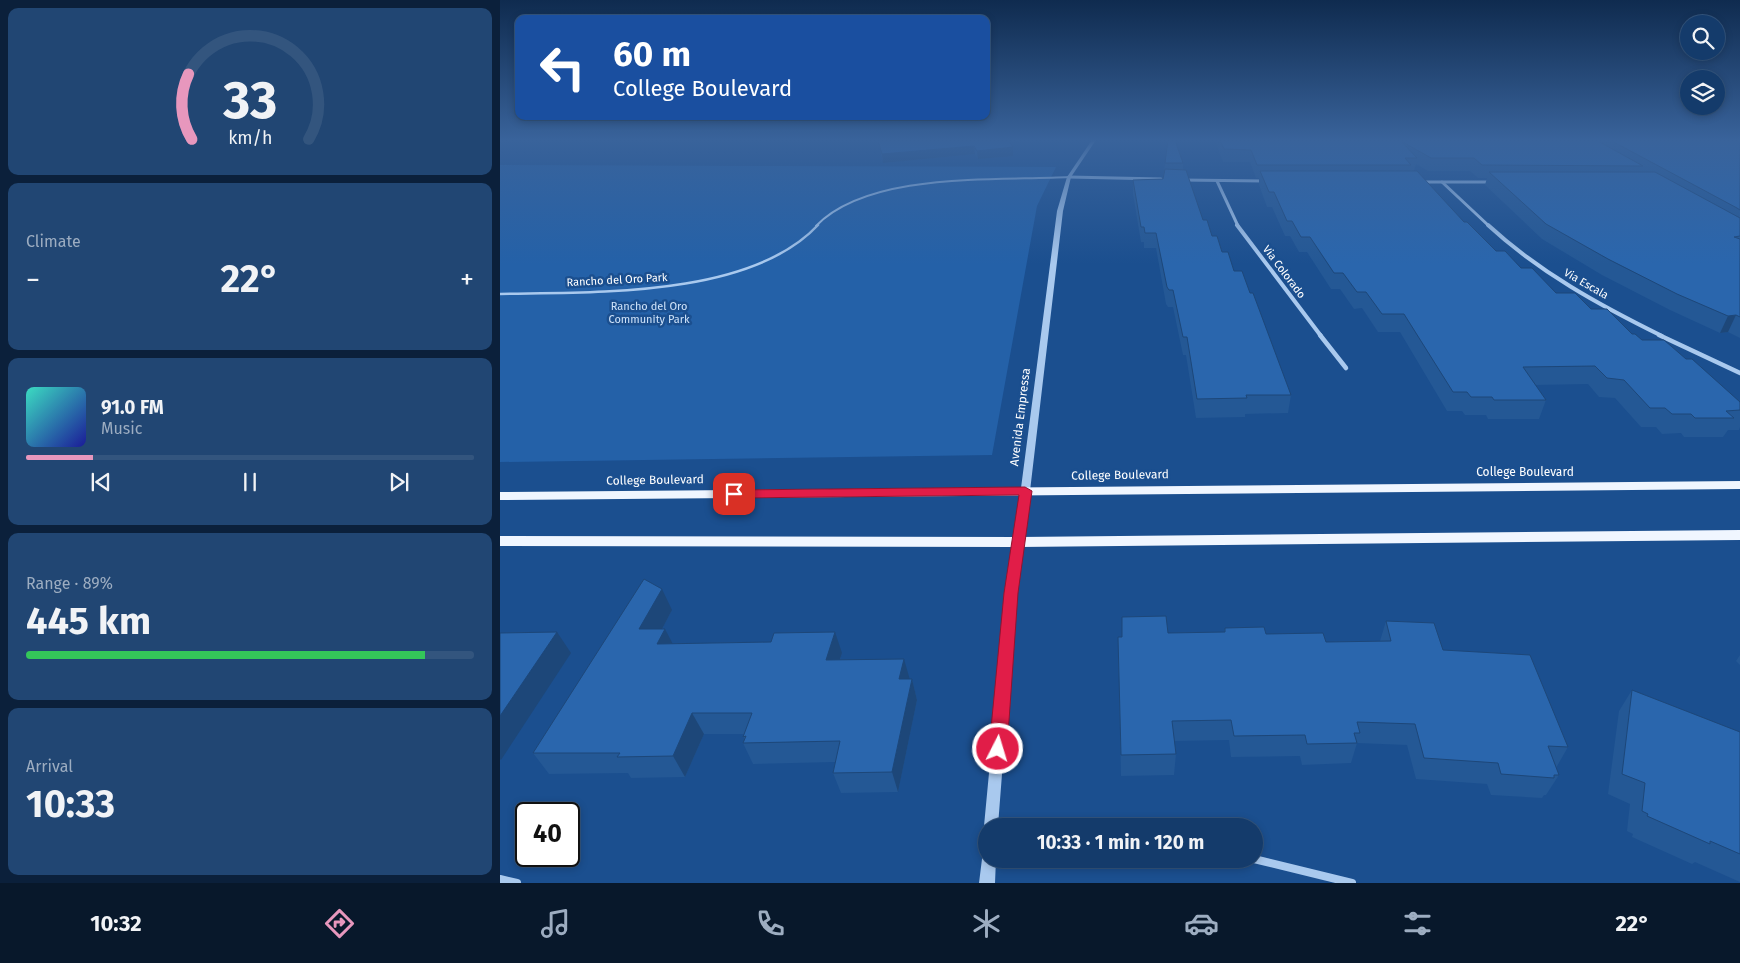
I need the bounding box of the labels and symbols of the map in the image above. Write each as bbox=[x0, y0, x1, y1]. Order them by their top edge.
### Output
street label: Via Colorado bbox=[1260, 243, 1308, 301]
street label: Via Escala bbox=[1561, 266, 1611, 302]
street label: Rancho del Oro Park bbox=[566, 271, 668, 289]
park label: Rancho del Oro Community Park bbox=[608, 300, 690, 326]
street label: Avenida Empressa bbox=[1007, 367, 1033, 467]
street label: College Boulevard bbox=[1476, 465, 1574, 479]
street label: College Boulevard bbox=[1071, 467, 1169, 483]
street label: College Boulevard bbox=[606, 472, 704, 488]
pin bbox=[713, 473, 755, 515]
position arrow bbox=[971, 722, 1023, 774]
speed limit sign: 40 bbox=[515, 802, 580, 867]

